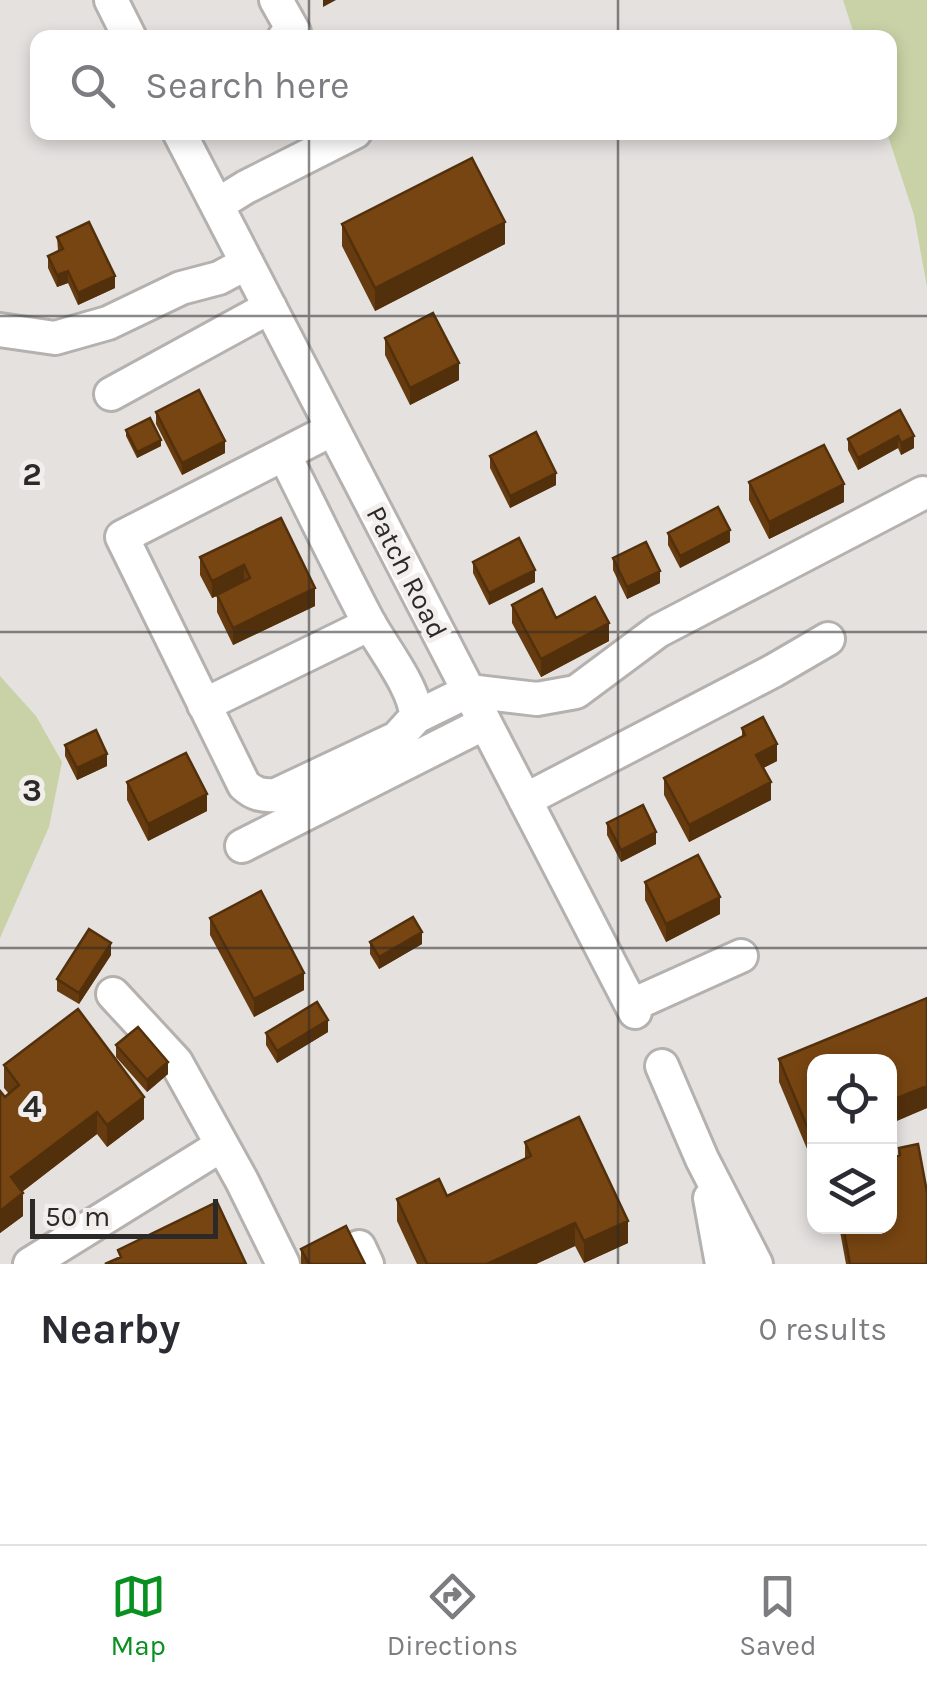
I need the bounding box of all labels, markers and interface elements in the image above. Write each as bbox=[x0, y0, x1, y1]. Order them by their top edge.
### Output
search box bbox=[30, 30, 897, 140]
icon: search bbox=[65, 58, 120, 113]
text: Search here bbox=[145, 63, 349, 108]
text: 2 bbox=[22, 456, 42, 493]
street label: Patch Road bbox=[360, 500, 454, 644]
text: 3 bbox=[22, 772, 42, 809]
map controls bbox=[807, 1054, 897, 1234]
button: locate bbox=[807, 1054, 897, 1144]
text: 4 bbox=[22, 1088, 42, 1125]
button: layers bbox=[807, 1144, 897, 1234]
scale bar bbox=[30, 1194, 218, 1238]
text: 50 m bbox=[45, 1200, 110, 1233]
text: Nearby bbox=[40, 1304, 180, 1354]
text: 0 results bbox=[758, 1311, 887, 1348]
tab: Map bbox=[110, 1569, 166, 1662]
tab: Directions bbox=[387, 1569, 518, 1662]
tab: Saved bbox=[739, 1569, 817, 1662]

